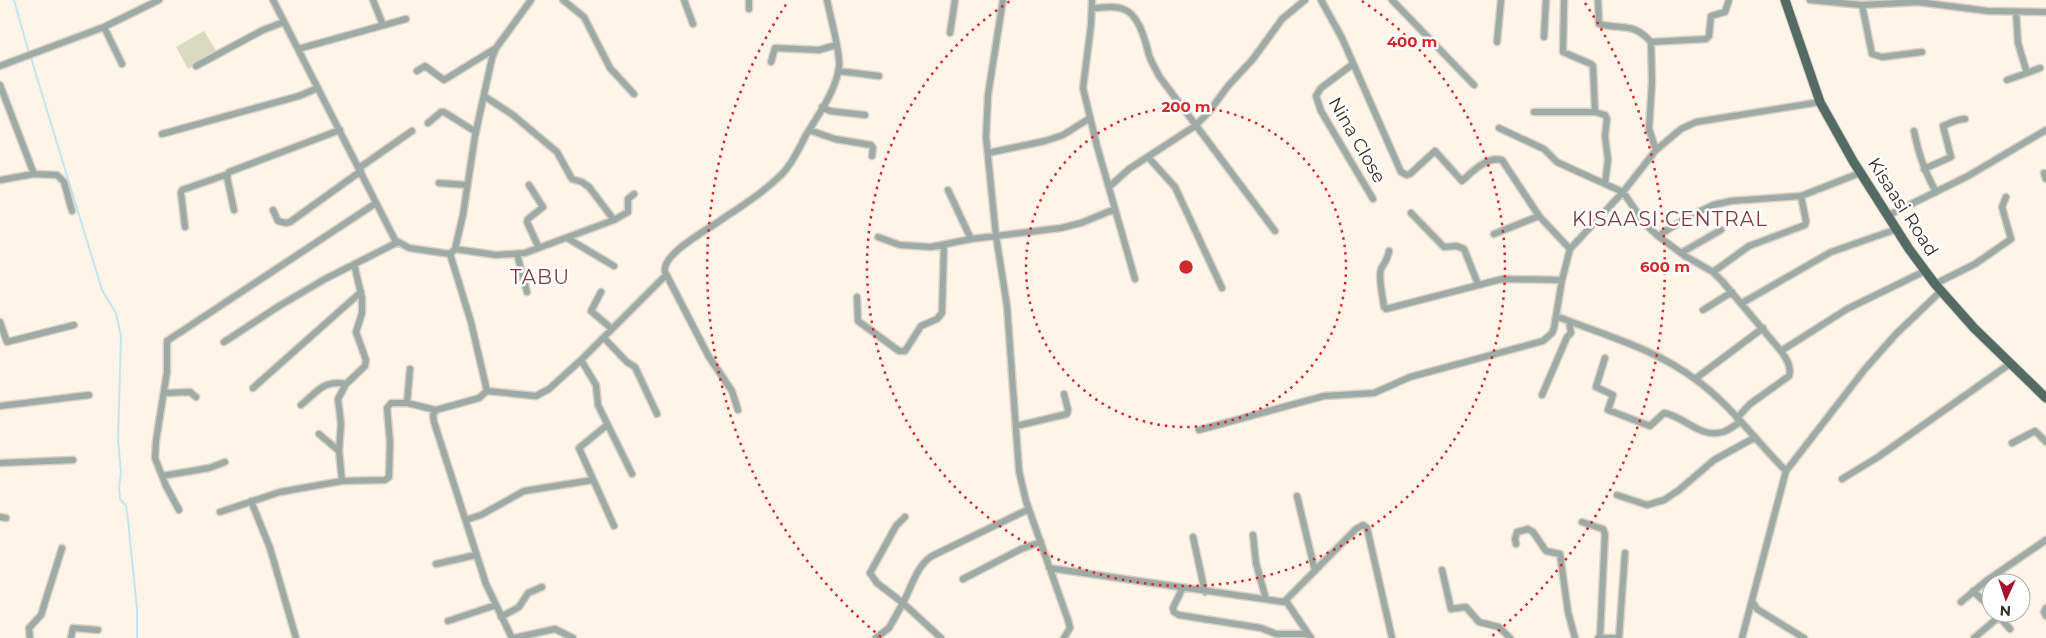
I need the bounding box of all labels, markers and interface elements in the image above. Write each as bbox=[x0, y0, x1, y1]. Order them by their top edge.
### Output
text: 400 m bbox=[1387, 32, 1437, 51]
street label: Nina Close bbox=[1324, 93, 1390, 187]
text: 200 m bbox=[1161, 97, 1211, 116]
street label: Kisaasi Road bbox=[1863, 154, 1943, 260]
district label: KISAASI CENTRAL bbox=[1572, 207, 1768, 231]
text: 600 m bbox=[1640, 257, 1690, 276]
centre of rings bbox=[1177, 258, 1195, 276]
district label: TABU bbox=[510, 265, 570, 289]
north arrow bbox=[1981, 573, 2031, 623]
text: N bbox=[1999, 602, 2011, 620]

